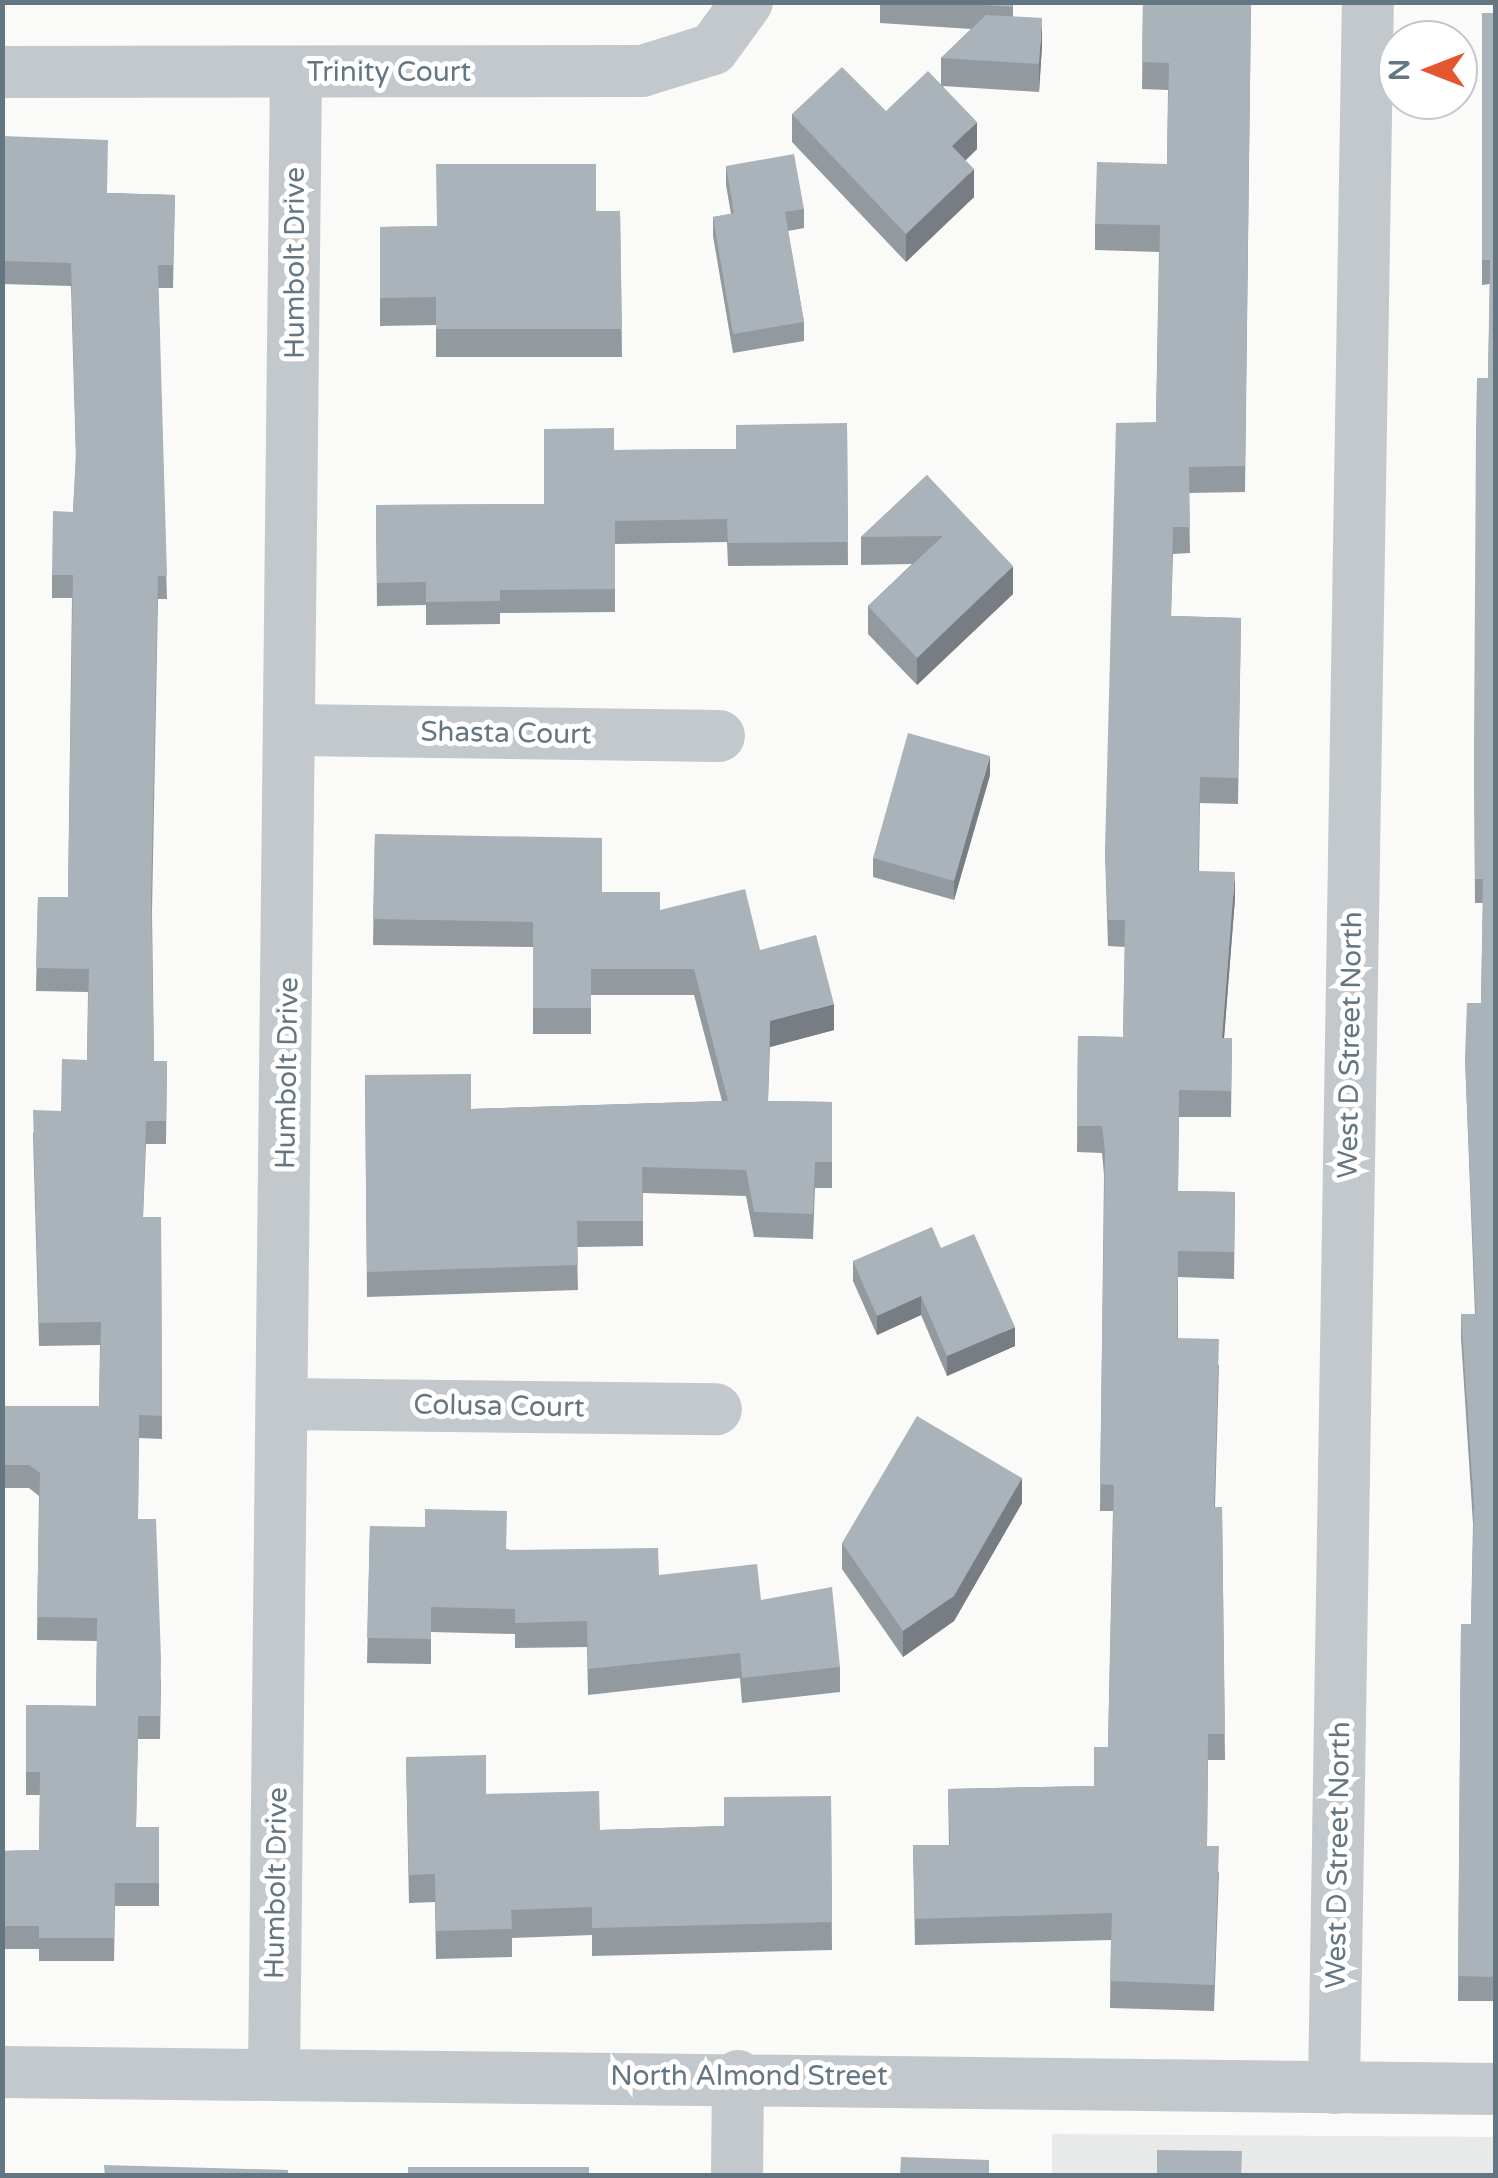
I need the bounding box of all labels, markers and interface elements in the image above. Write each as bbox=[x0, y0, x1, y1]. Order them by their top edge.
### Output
north arrow bbox=[1378, 20, 1478, 120]
street label: Trinity Court bbox=[307, 55, 471, 89]
text: N bbox=[1383, 59, 1417, 81]
street label: Humbolt Drive bbox=[278, 167, 312, 359]
street label: Shasta Court bbox=[420, 715, 592, 751]
street label: West D Street North bbox=[1331, 911, 1369, 1179]
street label: Humbolt Drive bbox=[269, 977, 305, 1169]
street label: Colusa Court bbox=[413, 1388, 585, 1424]
street label: West D Street North bbox=[1319, 1721, 1357, 1989]
street label: Humbolt Drive bbox=[258, 1787, 294, 1979]
street label: North Almond Street bbox=[610, 2059, 888, 2093]

